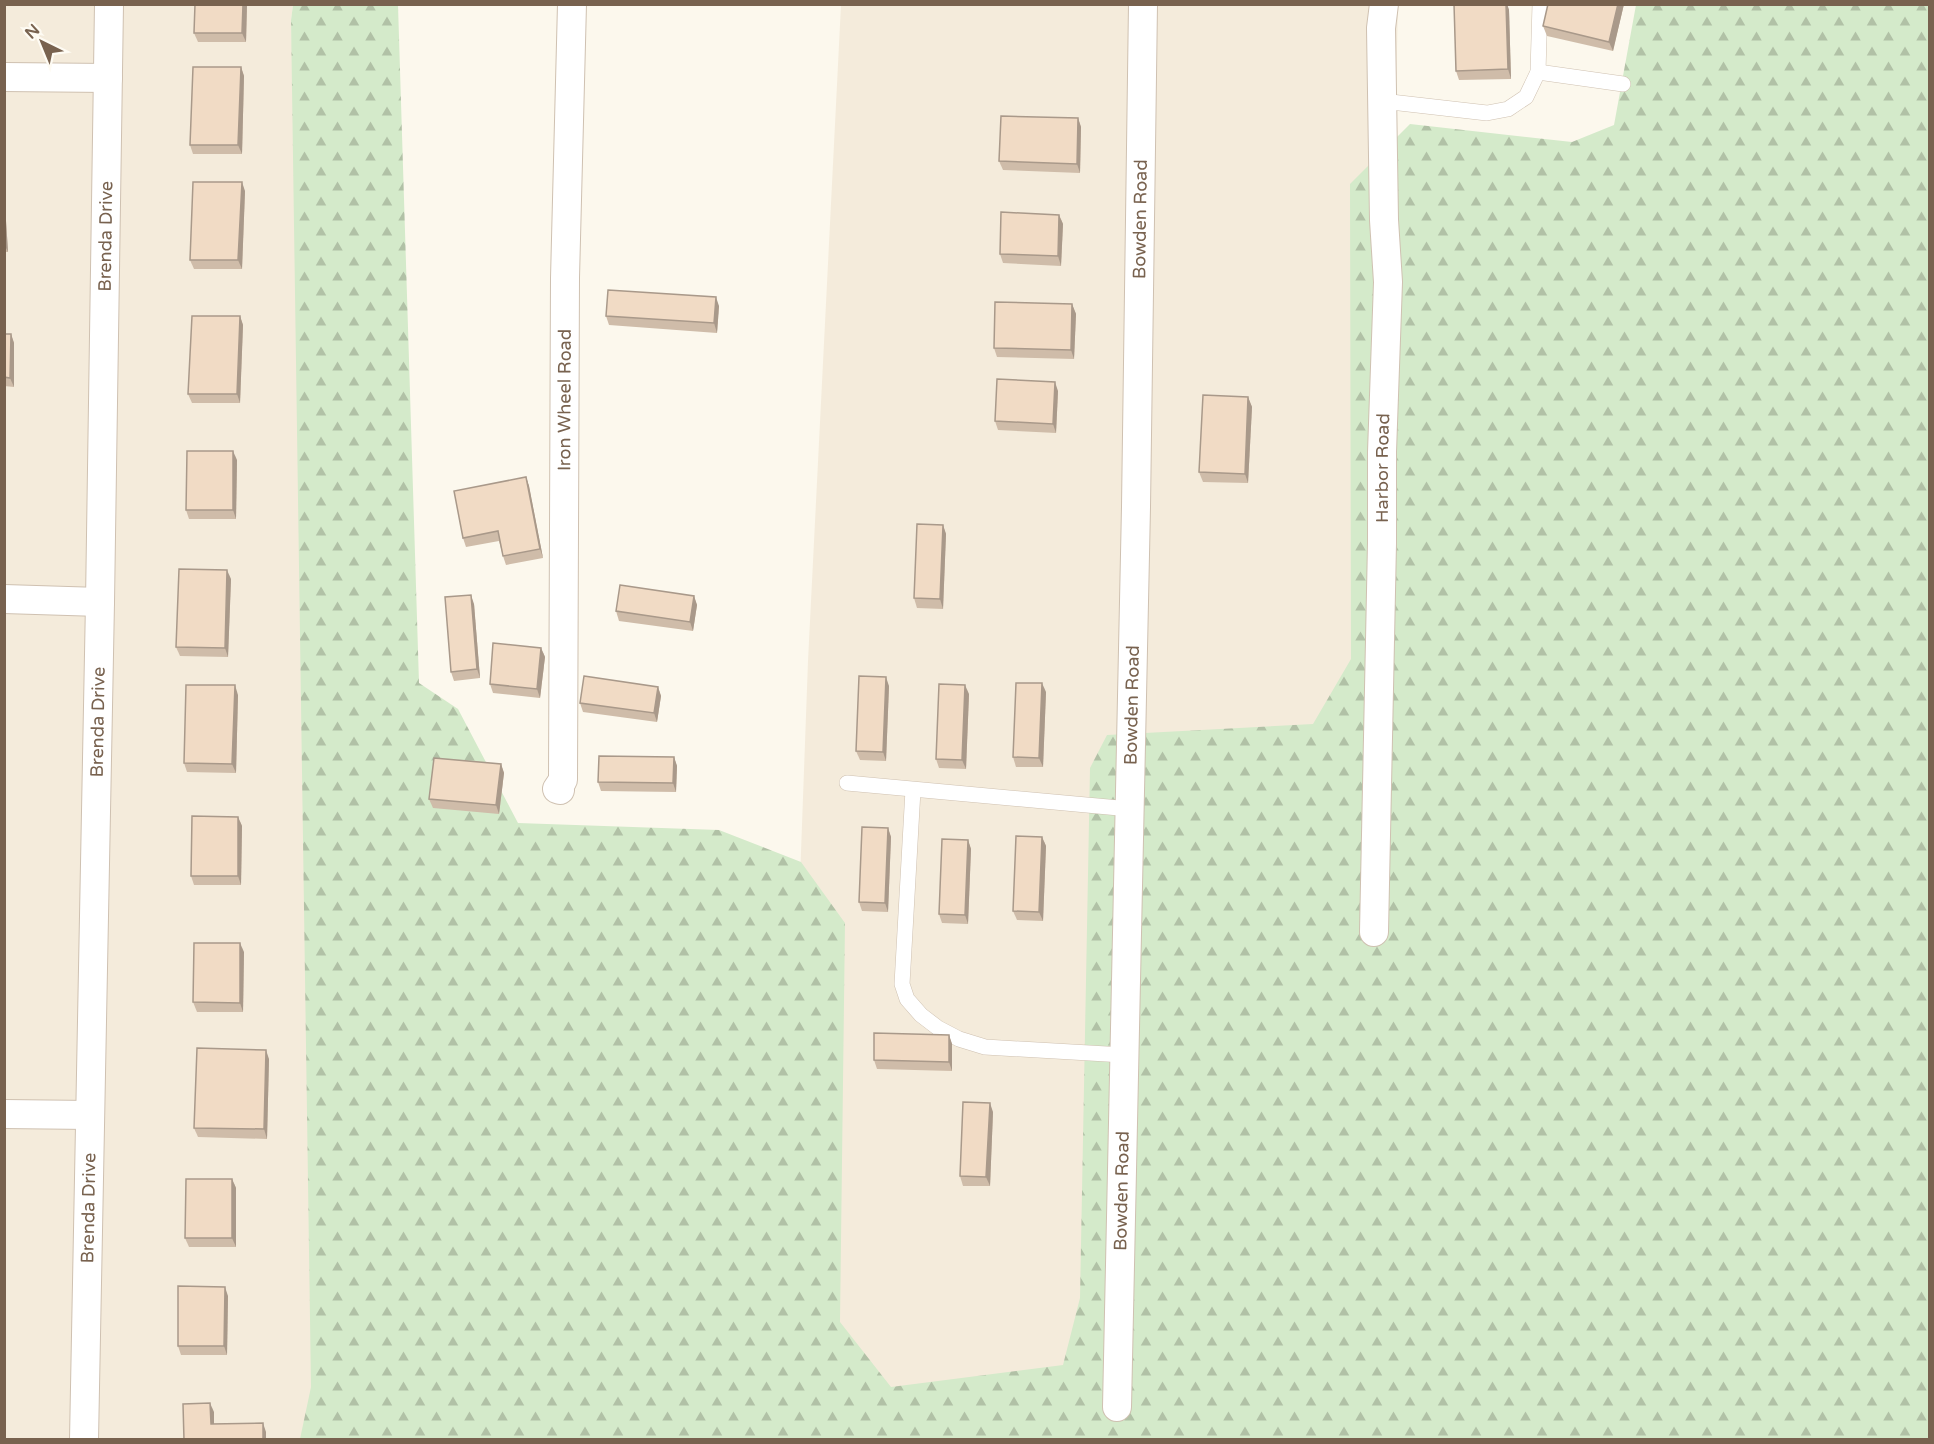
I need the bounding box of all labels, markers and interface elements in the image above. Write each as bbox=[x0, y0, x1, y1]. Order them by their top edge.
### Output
north arrow bbox=[12, 12, 72, 72]
text: N bbox=[21, 20, 44, 43]
street label: Bowden Road bbox=[1128, 159, 1152, 279]
street label: Brenda Drive bbox=[94, 181, 117, 292]
street label: Iron Wheel Road bbox=[553, 329, 576, 471]
street label: Harbor Road bbox=[1371, 413, 1394, 523]
street label: Bowden Road bbox=[1120, 645, 1144, 765]
street label: Brenda Drive bbox=[86, 667, 110, 778]
street label: Bowden Road bbox=[1109, 1131, 1134, 1251]
street label: Brenda Drive bbox=[76, 1152, 100, 1264]

